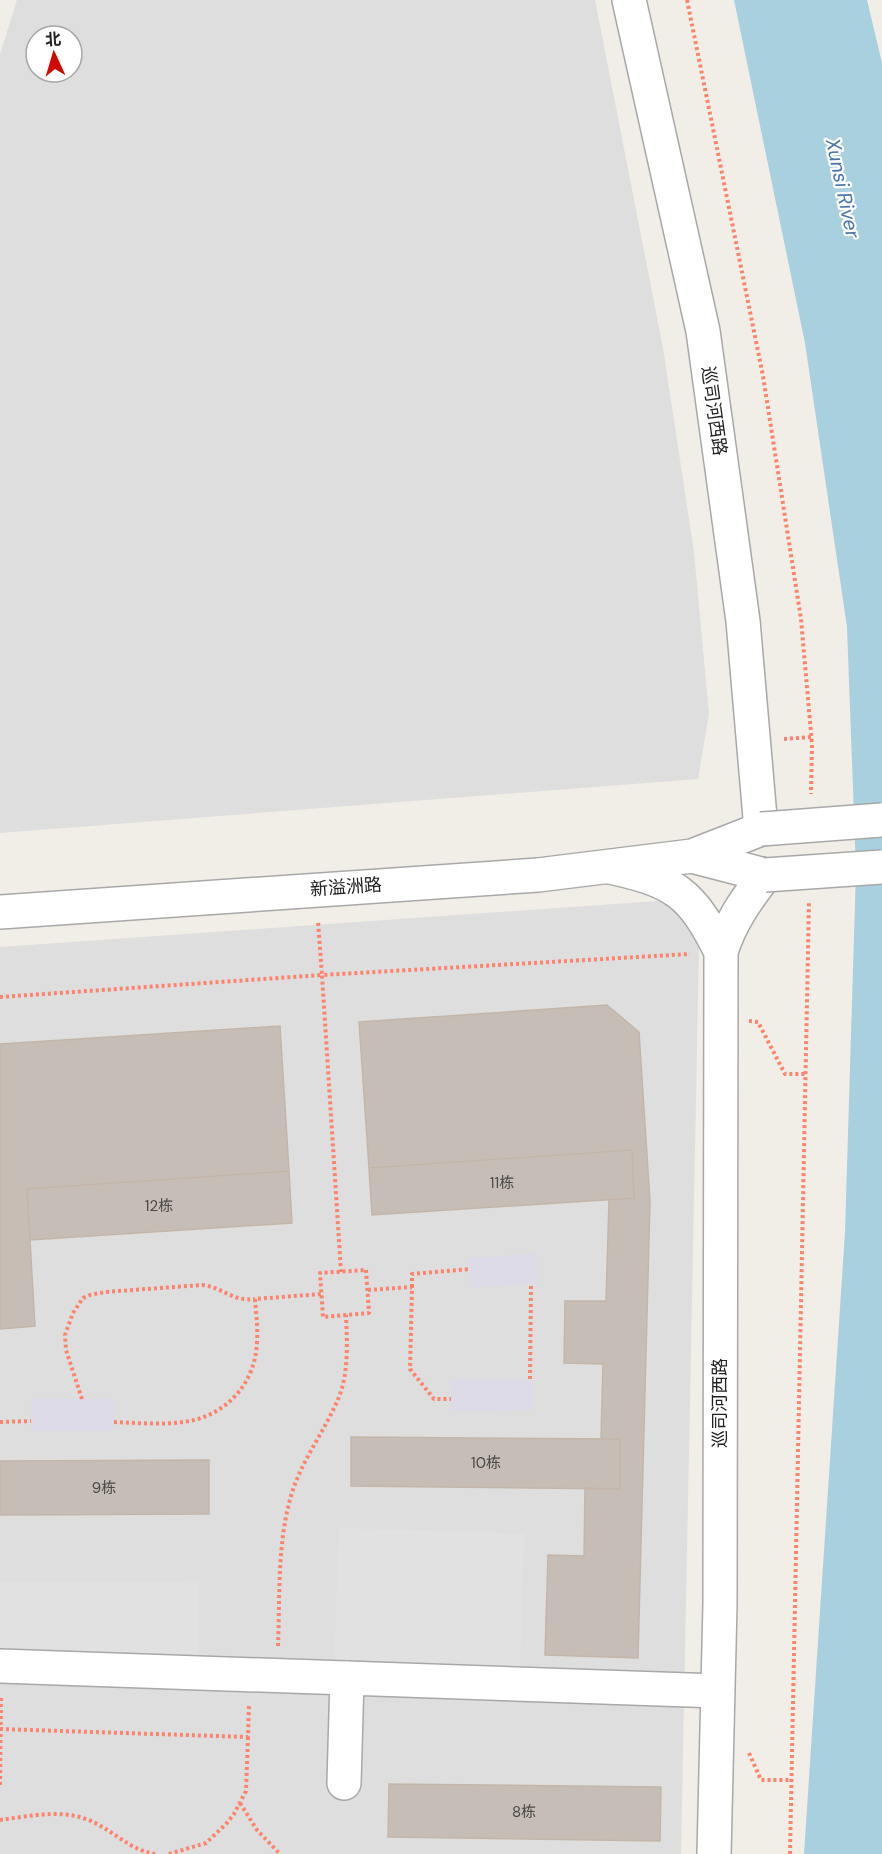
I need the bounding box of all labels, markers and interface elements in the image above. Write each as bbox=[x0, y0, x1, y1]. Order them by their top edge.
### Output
north arrow bbox=[24, 24, 84, 84]
text: 北 bbox=[44, 29, 62, 51]
water label: Xunsi River bbox=[820, 135, 866, 241]
street label: 巡司河西路 bbox=[696, 365, 732, 457]
street label: 新溢洲路 bbox=[309, 873, 383, 901]
house number: 11栋 bbox=[490, 1173, 514, 1193]
house number: 12栋 bbox=[145, 1196, 173, 1216]
street label: 巡司河西路 bbox=[708, 1358, 732, 1448]
house number: 10栋 bbox=[471, 1453, 501, 1473]
house number: 9栋 bbox=[92, 1478, 116, 1498]
house number: 8栋 bbox=[512, 1802, 536, 1822]

